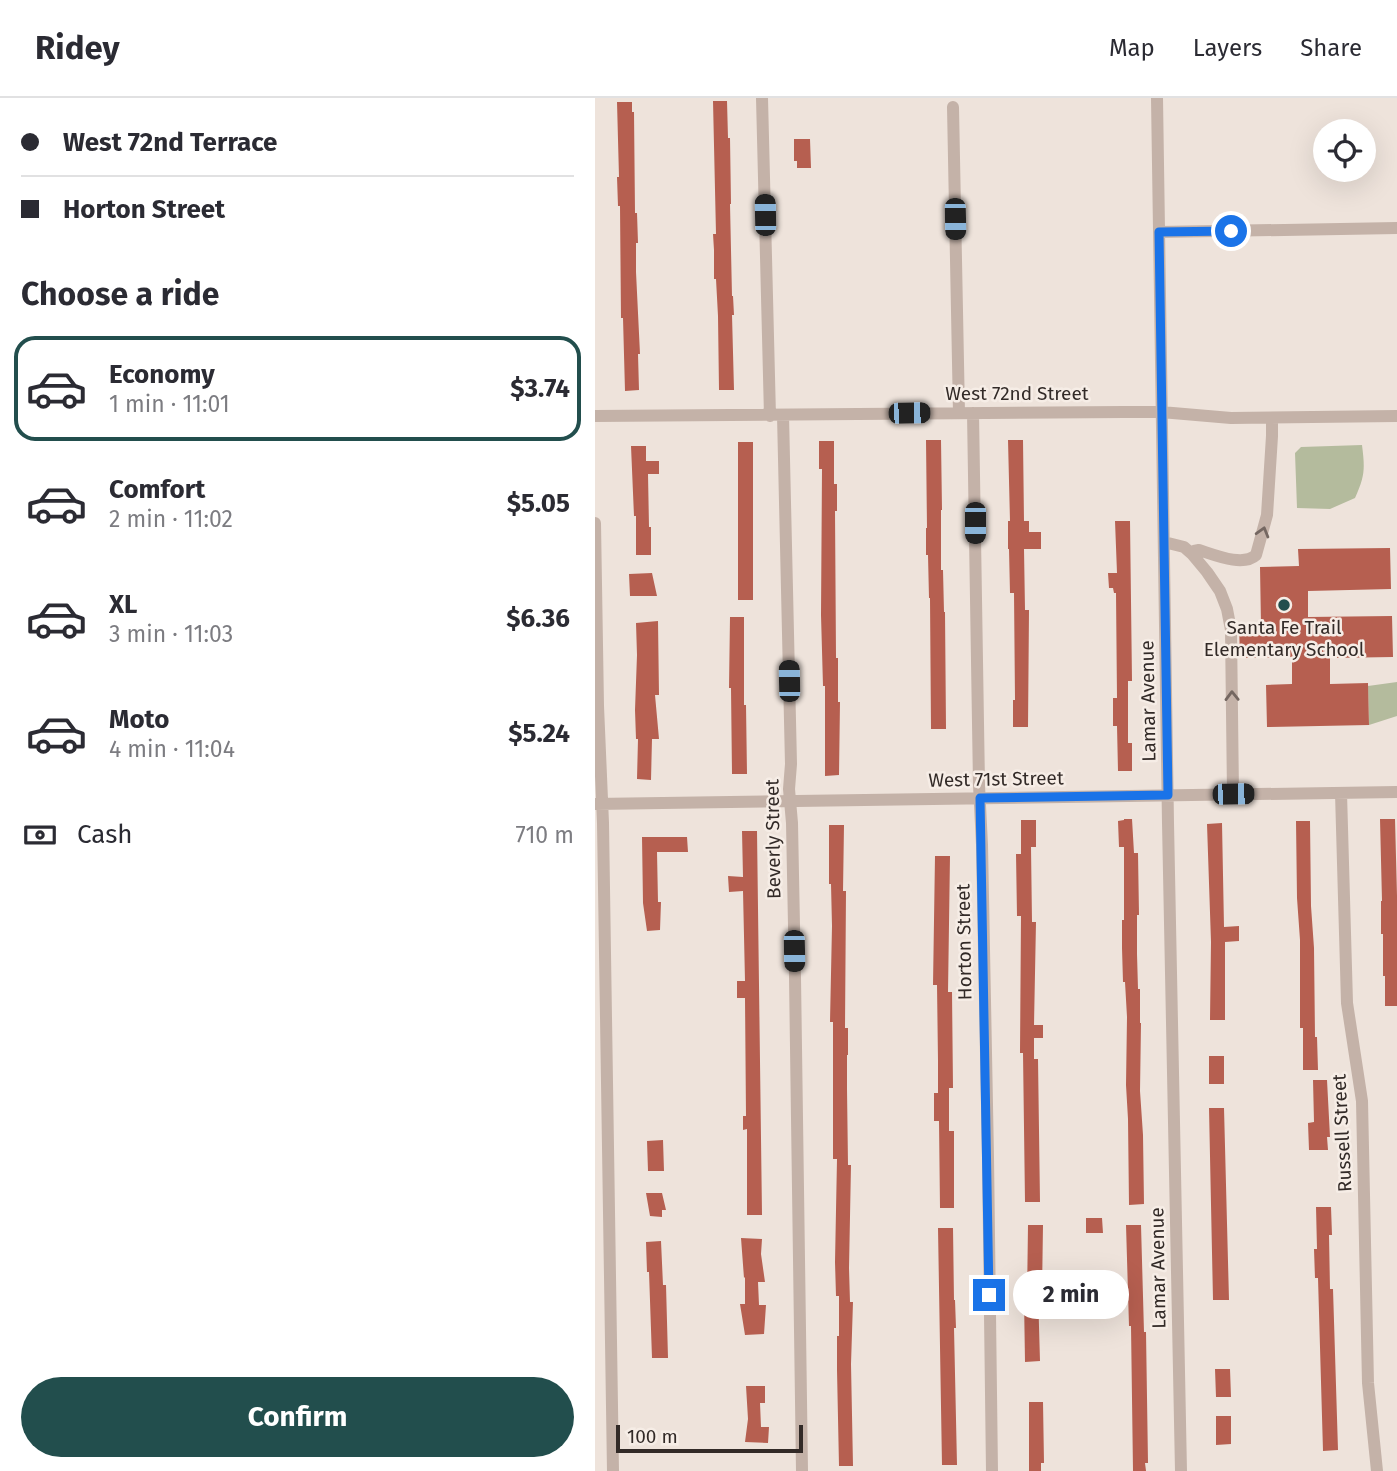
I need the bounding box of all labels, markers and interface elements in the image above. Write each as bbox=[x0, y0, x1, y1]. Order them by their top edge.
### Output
text: Ridey bbox=[35, 28, 120, 68]
text: Map bbox=[1109, 34, 1155, 62]
text: Layers bbox=[1193, 34, 1262, 62]
text: Share bbox=[1300, 34, 1362, 62]
map controls bbox=[1313, 119, 1376, 182]
button: locate bbox=[1313, 119, 1376, 182]
text: West 72nd Terrace bbox=[63, 127, 277, 158]
text: Horton Street bbox=[63, 194, 225, 225]
car bbox=[755, 194, 776, 236]
car bbox=[945, 198, 966, 240]
route start bbox=[1215, 215, 1247, 247]
text: Choose a ride bbox=[21, 275, 219, 313]
icon: car bbox=[25, 357, 88, 420]
text: Economy bbox=[109, 359, 215, 390]
text: $3.74 bbox=[510, 373, 570, 404]
street label: West 72nd Street bbox=[945, 382, 1089, 405]
text: 1 min · 11:01 bbox=[109, 390, 230, 418]
car bbox=[888, 402, 931, 424]
icon: car bbox=[25, 472, 88, 535]
text: Comfort bbox=[109, 474, 205, 505]
text: $5.05 bbox=[507, 488, 570, 519]
car bbox=[965, 502, 986, 544]
text: 2 min · 11:02 bbox=[109, 505, 233, 533]
one-way arrow bbox=[1254, 526, 1269, 538]
icon: car bbox=[25, 587, 88, 650]
text: XL bbox=[109, 589, 137, 620]
marker: Santa Fe Trail Elementary School bbox=[1276, 597, 1292, 613]
text: $6.36 bbox=[506, 603, 570, 634]
place label: Santa Fe Trail Elementary School bbox=[1204, 616, 1365, 661]
text: 3 min · 11:03 bbox=[109, 620, 233, 648]
street label: Lamar Avenue bbox=[1135, 640, 1161, 762]
car bbox=[779, 660, 800, 702]
one-way arrow bbox=[1224, 690, 1239, 701]
icon: car bbox=[25, 702, 88, 765]
text: Moto bbox=[109, 704, 169, 735]
text: $5.24 bbox=[508, 718, 570, 749]
text: 4 min · 11:04 bbox=[109, 735, 235, 763]
street label: West 71st Street bbox=[928, 766, 1064, 792]
street label: Beverly Street bbox=[760, 779, 786, 899]
car bbox=[1212, 783, 1255, 805]
icon: cash bbox=[21, 816, 59, 854]
text: Cash bbox=[77, 819, 133, 850]
text: 710 m bbox=[516, 821, 574, 849]
street label: Horton Street bbox=[951, 883, 977, 1001]
car bbox=[784, 930, 805, 972]
street label: Russell Street bbox=[1327, 1073, 1357, 1193]
street label: Lamar Avenue bbox=[1145, 1207, 1171, 1329]
callout: 2 min bbox=[1013, 1270, 1129, 1320]
route end bbox=[973, 1279, 1005, 1311]
text: 2 min bbox=[1043, 1280, 1099, 1308]
button: Confirm bbox=[21, 1377, 574, 1457]
scale bar bbox=[616, 1422, 803, 1454]
text: 100 m bbox=[627, 1425, 678, 1448]

